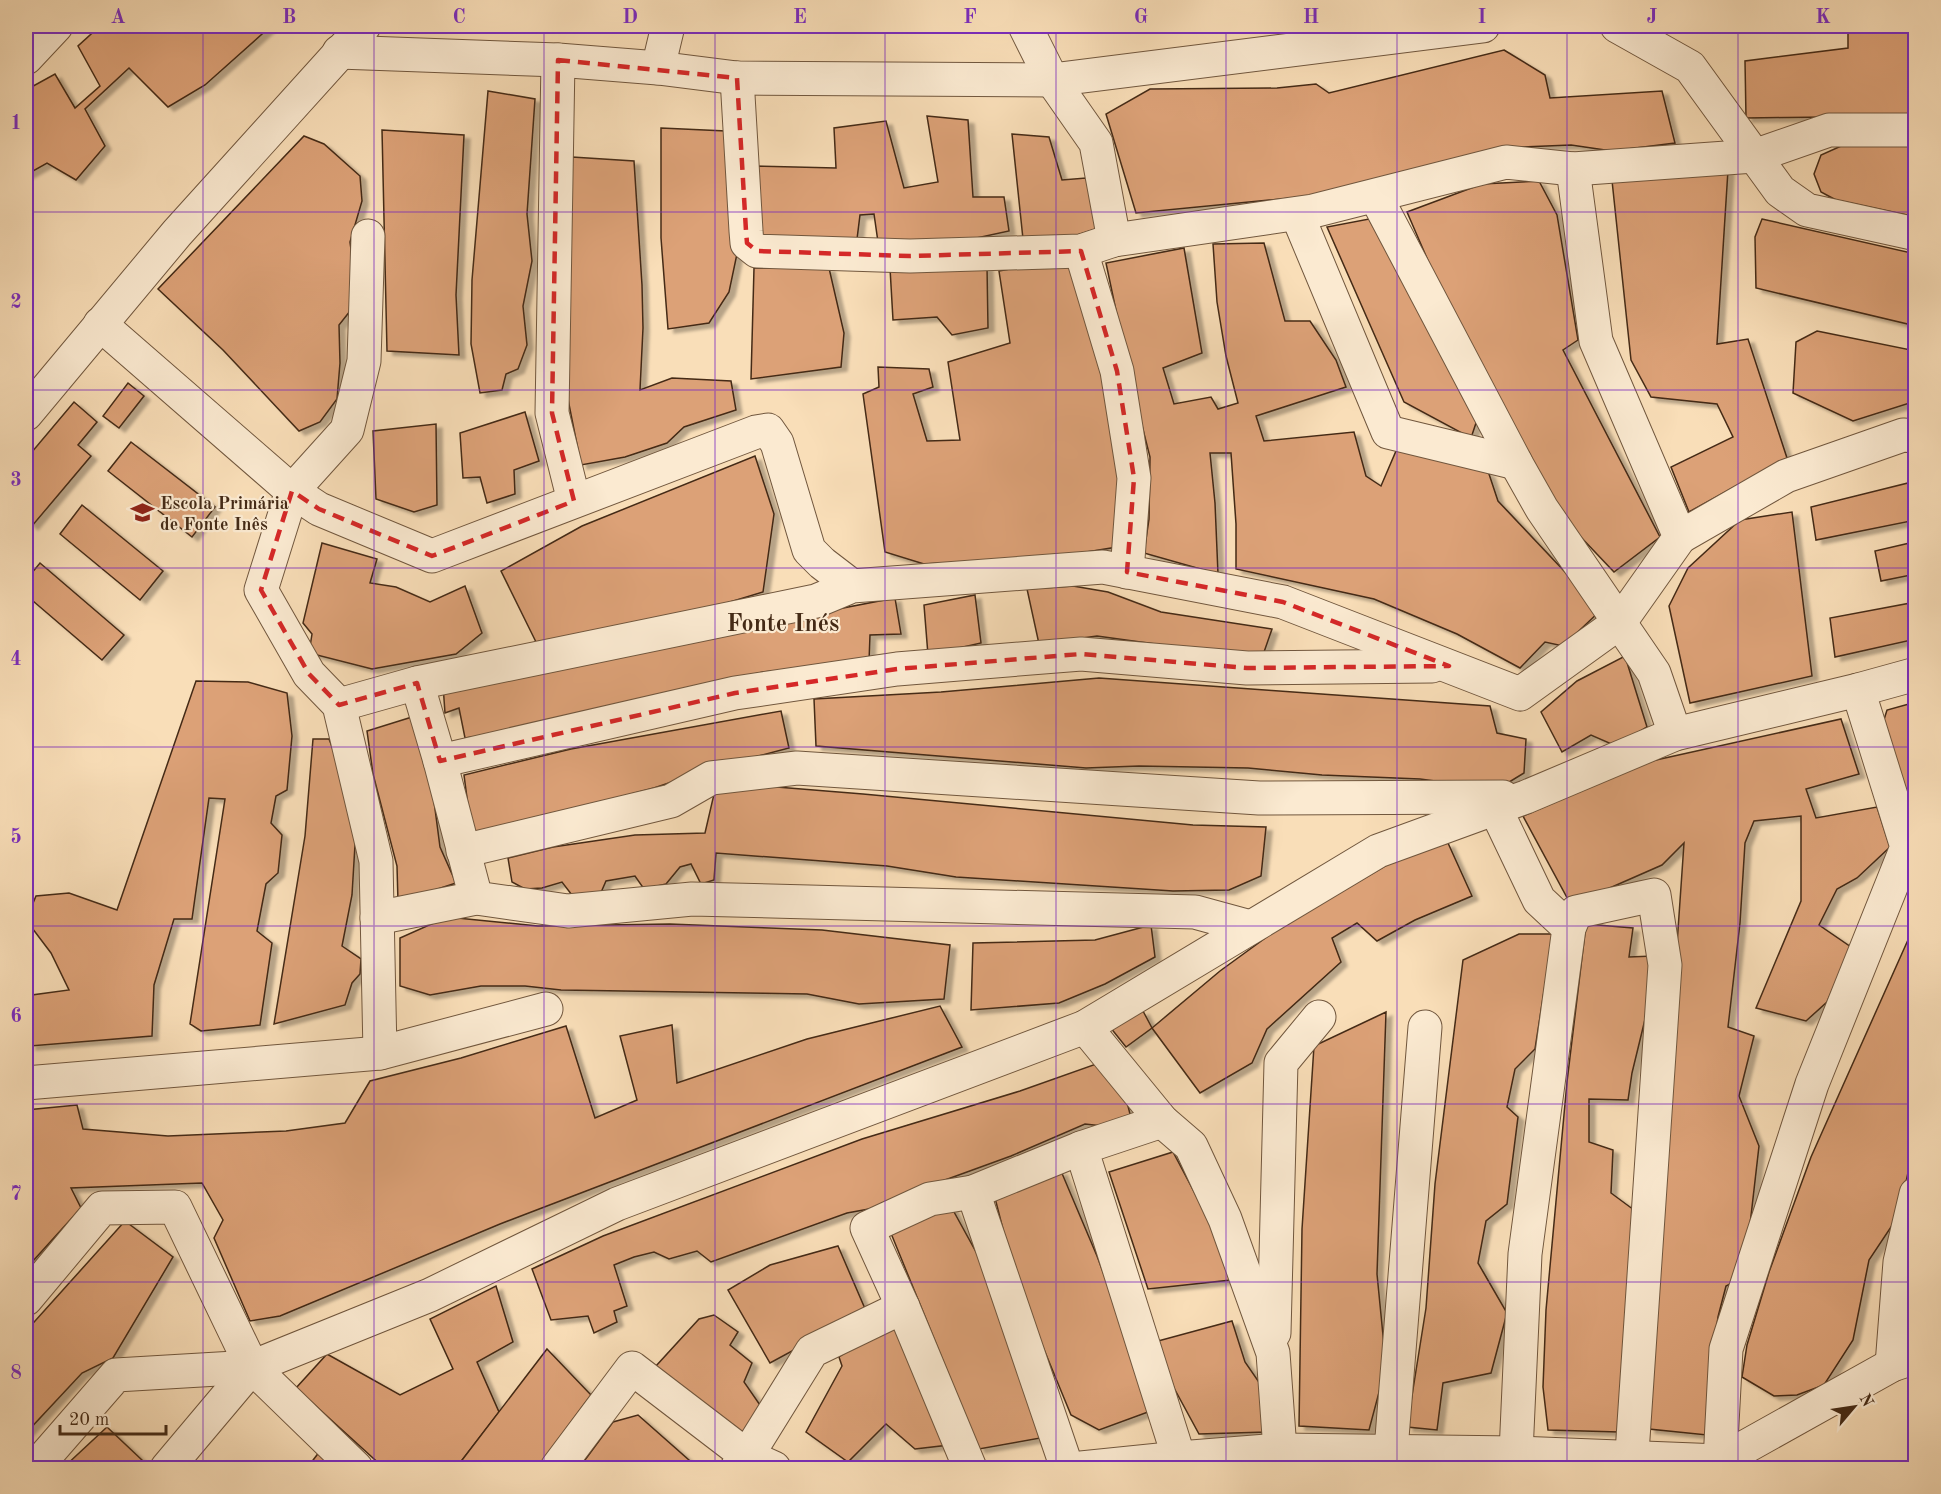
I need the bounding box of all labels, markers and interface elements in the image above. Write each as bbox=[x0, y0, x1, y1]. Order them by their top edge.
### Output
text: A bbox=[110, 8, 126, 28]
text: B bbox=[282, 8, 296, 28]
text: C bbox=[452, 8, 466, 28]
text: D bbox=[622, 8, 638, 28]
text: E bbox=[793, 8, 807, 28]
text: F bbox=[963, 8, 977, 28]
text: G bbox=[1134, 8, 1148, 28]
text: H bbox=[1303, 8, 1319, 28]
text: I bbox=[1478, 8, 1486, 28]
text: J bbox=[1647, 8, 1658, 28]
text: K bbox=[1815, 8, 1831, 28]
text: 1 bbox=[10, 114, 22, 134]
text: 2 bbox=[10, 293, 22, 313]
text: 3 bbox=[10, 471, 22, 491]
place label: Escola Primária de Fonte Inês bbox=[160, 495, 289, 534]
school or university icon: Escola Primária de Fonte Inês bbox=[129, 500, 155, 526]
district label: Fonte Inés bbox=[727, 613, 839, 637]
text: 4 bbox=[10, 650, 22, 670]
text: 5 bbox=[10, 827, 22, 848]
text: 6 bbox=[10, 1007, 22, 1027]
text: 7 bbox=[10, 1185, 22, 1205]
text: 8 bbox=[10, 1364, 22, 1384]
north arrow bbox=[1824, 1377, 1884, 1437]
text: N bbox=[1855, 1391, 1876, 1411]
scale bar bbox=[60, 1398, 166, 1436]
text: 20 m bbox=[69, 1411, 109, 1429]

